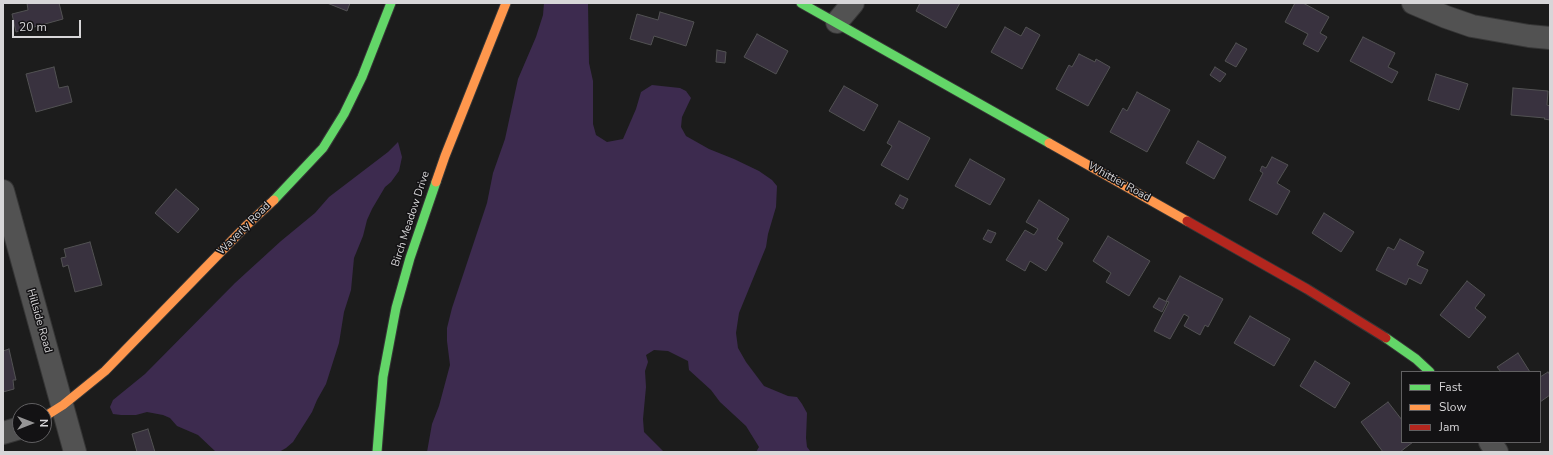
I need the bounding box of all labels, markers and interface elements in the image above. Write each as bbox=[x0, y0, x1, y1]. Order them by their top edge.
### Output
scale bar bbox=[14, 12, 83, 38]
text: 20 m bbox=[19, 19, 47, 35]
street label: Whittier Road bbox=[1086, 159, 1152, 205]
street label: Birch Meadow Drive bbox=[389, 170, 433, 268]
street label: Waverly Road bbox=[215, 200, 273, 258]
street label: Hillside Road bbox=[24, 288, 54, 354]
legend bbox=[1401, 371, 1541, 443]
text: Fast bbox=[1439, 379, 1462, 395]
text: Slow bbox=[1439, 399, 1467, 415]
north arrow bbox=[12, 403, 52, 443]
text: N bbox=[36, 419, 51, 427]
text: Jam bbox=[1439, 419, 1460, 435]

